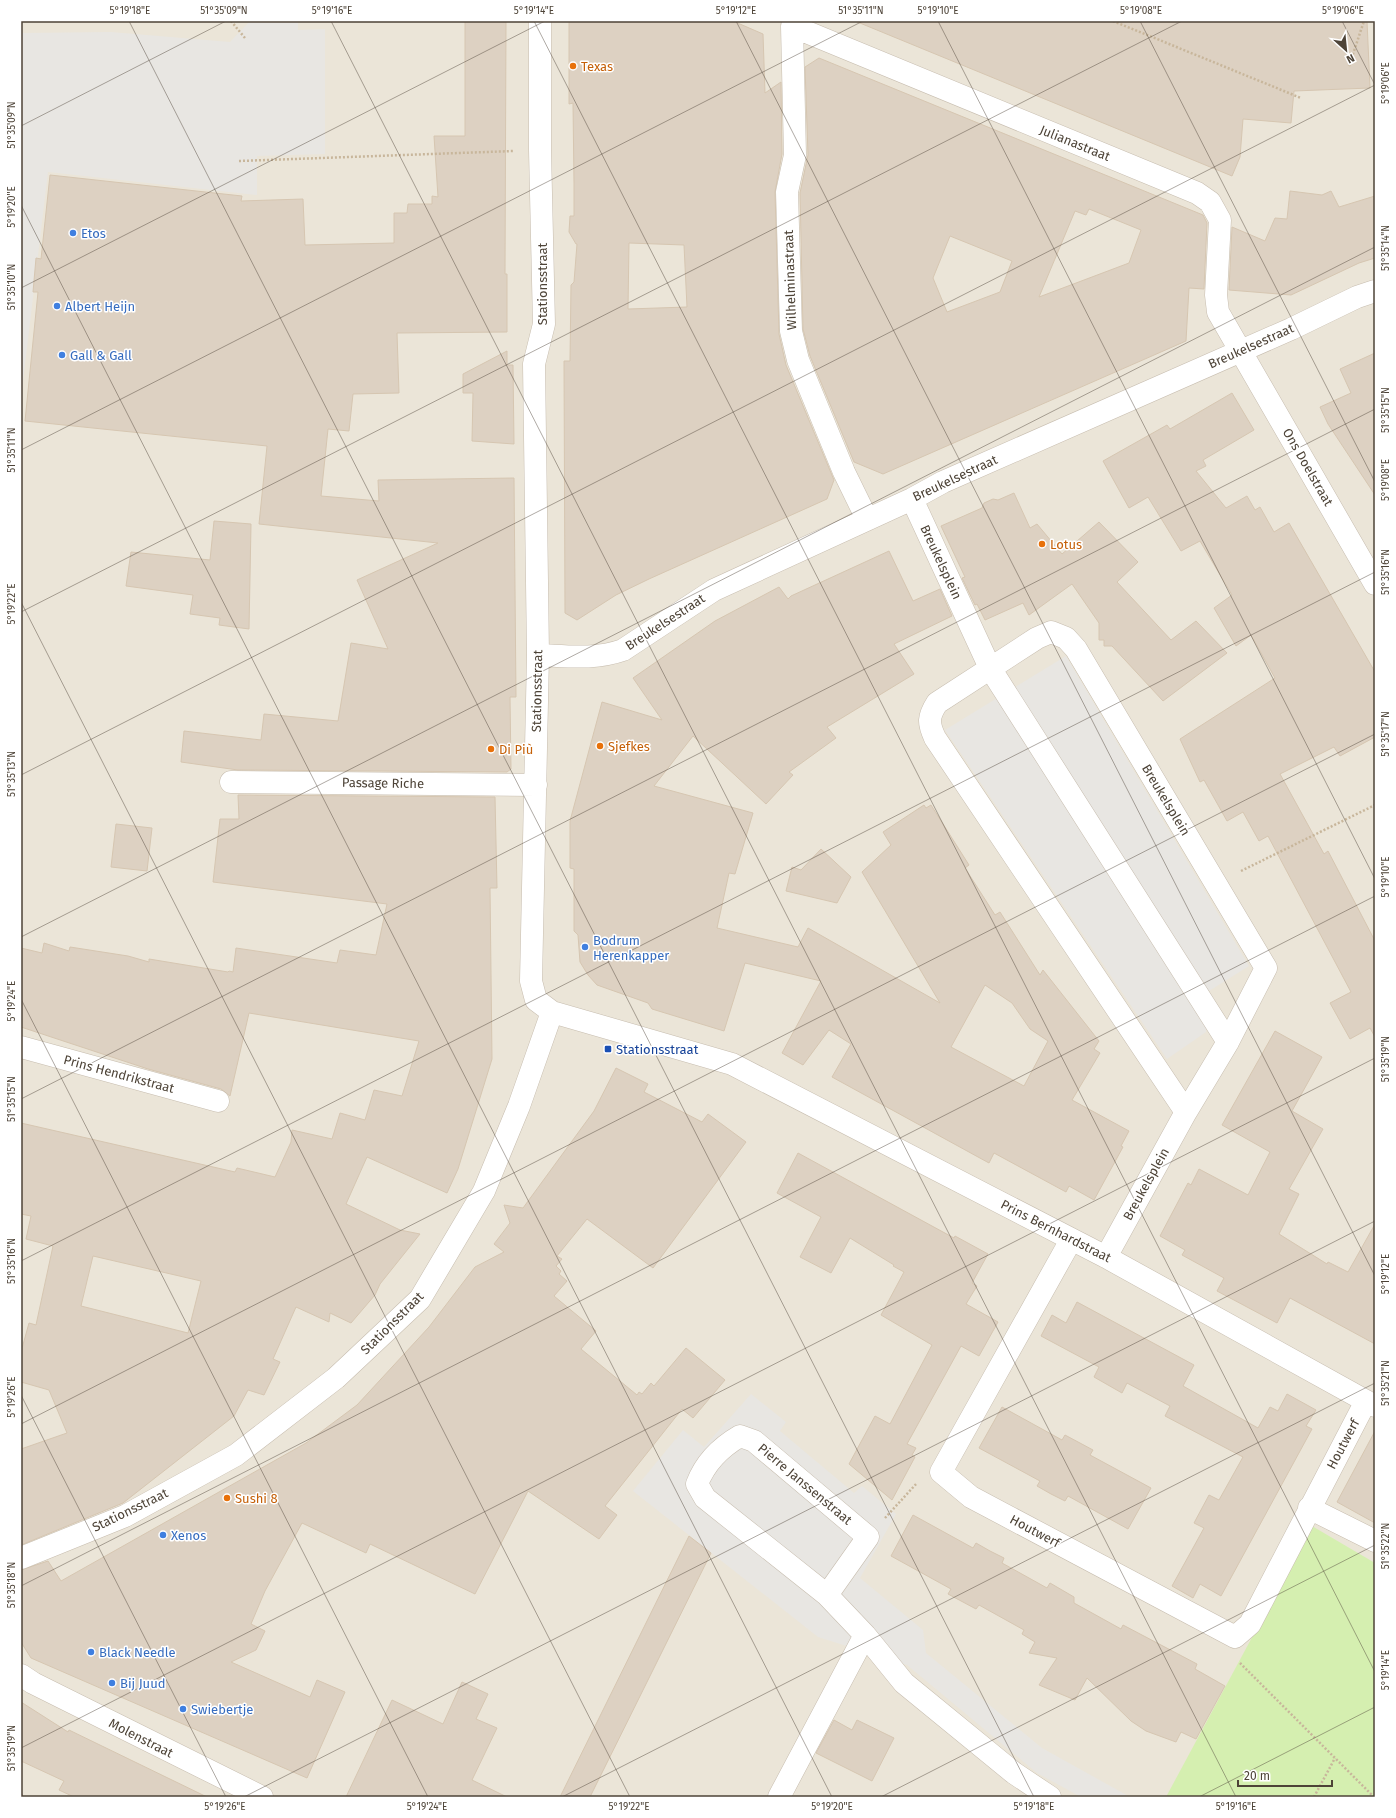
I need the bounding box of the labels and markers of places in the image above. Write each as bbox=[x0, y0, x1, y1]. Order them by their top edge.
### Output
place label: Texas bbox=[581, 59, 613, 74]
marker: Texas bbox=[568, 61, 578, 71]
place label: Etos bbox=[81, 226, 106, 241]
marker: Etos bbox=[68, 228, 78, 238]
place label: Albert Heijn bbox=[65, 299, 135, 314]
marker: Albert Heijn bbox=[52, 301, 62, 311]
place label: Gall & Gall bbox=[70, 348, 132, 363]
marker: Gall & Gall bbox=[57, 350, 67, 360]
place label: Lotus bbox=[1050, 537, 1082, 552]
marker: Lotus bbox=[1037, 539, 1047, 549]
place label: Sjefkes bbox=[608, 739, 650, 754]
marker: Sjefkes bbox=[595, 741, 605, 751]
place label: Di Più bbox=[499, 742, 533, 757]
marker: Di Più bbox=[486, 744, 496, 754]
place label: Bodrum Herenkapper bbox=[593, 933, 669, 963]
marker: Bodrum Herenkapper bbox=[580, 942, 590, 952]
place label: Stationsstraat bbox=[616, 1042, 699, 1057]
marker: Stationsstraat bbox=[603, 1044, 613, 1054]
place label: Sushi 8 bbox=[235, 1491, 278, 1506]
marker: Sushi 8 bbox=[222, 1493, 232, 1503]
place label: Xenos bbox=[171, 1528, 206, 1543]
marker: Xenos bbox=[158, 1530, 168, 1540]
place label: Black Needle bbox=[99, 1645, 176, 1660]
marker: Black Needle bbox=[86, 1647, 96, 1657]
place label: Bij Juud bbox=[120, 1676, 166, 1691]
marker: Bij Juud bbox=[107, 1678, 117, 1688]
place label: Swiebertje bbox=[191, 1702, 253, 1717]
marker: Swiebertje bbox=[178, 1704, 188, 1714]

